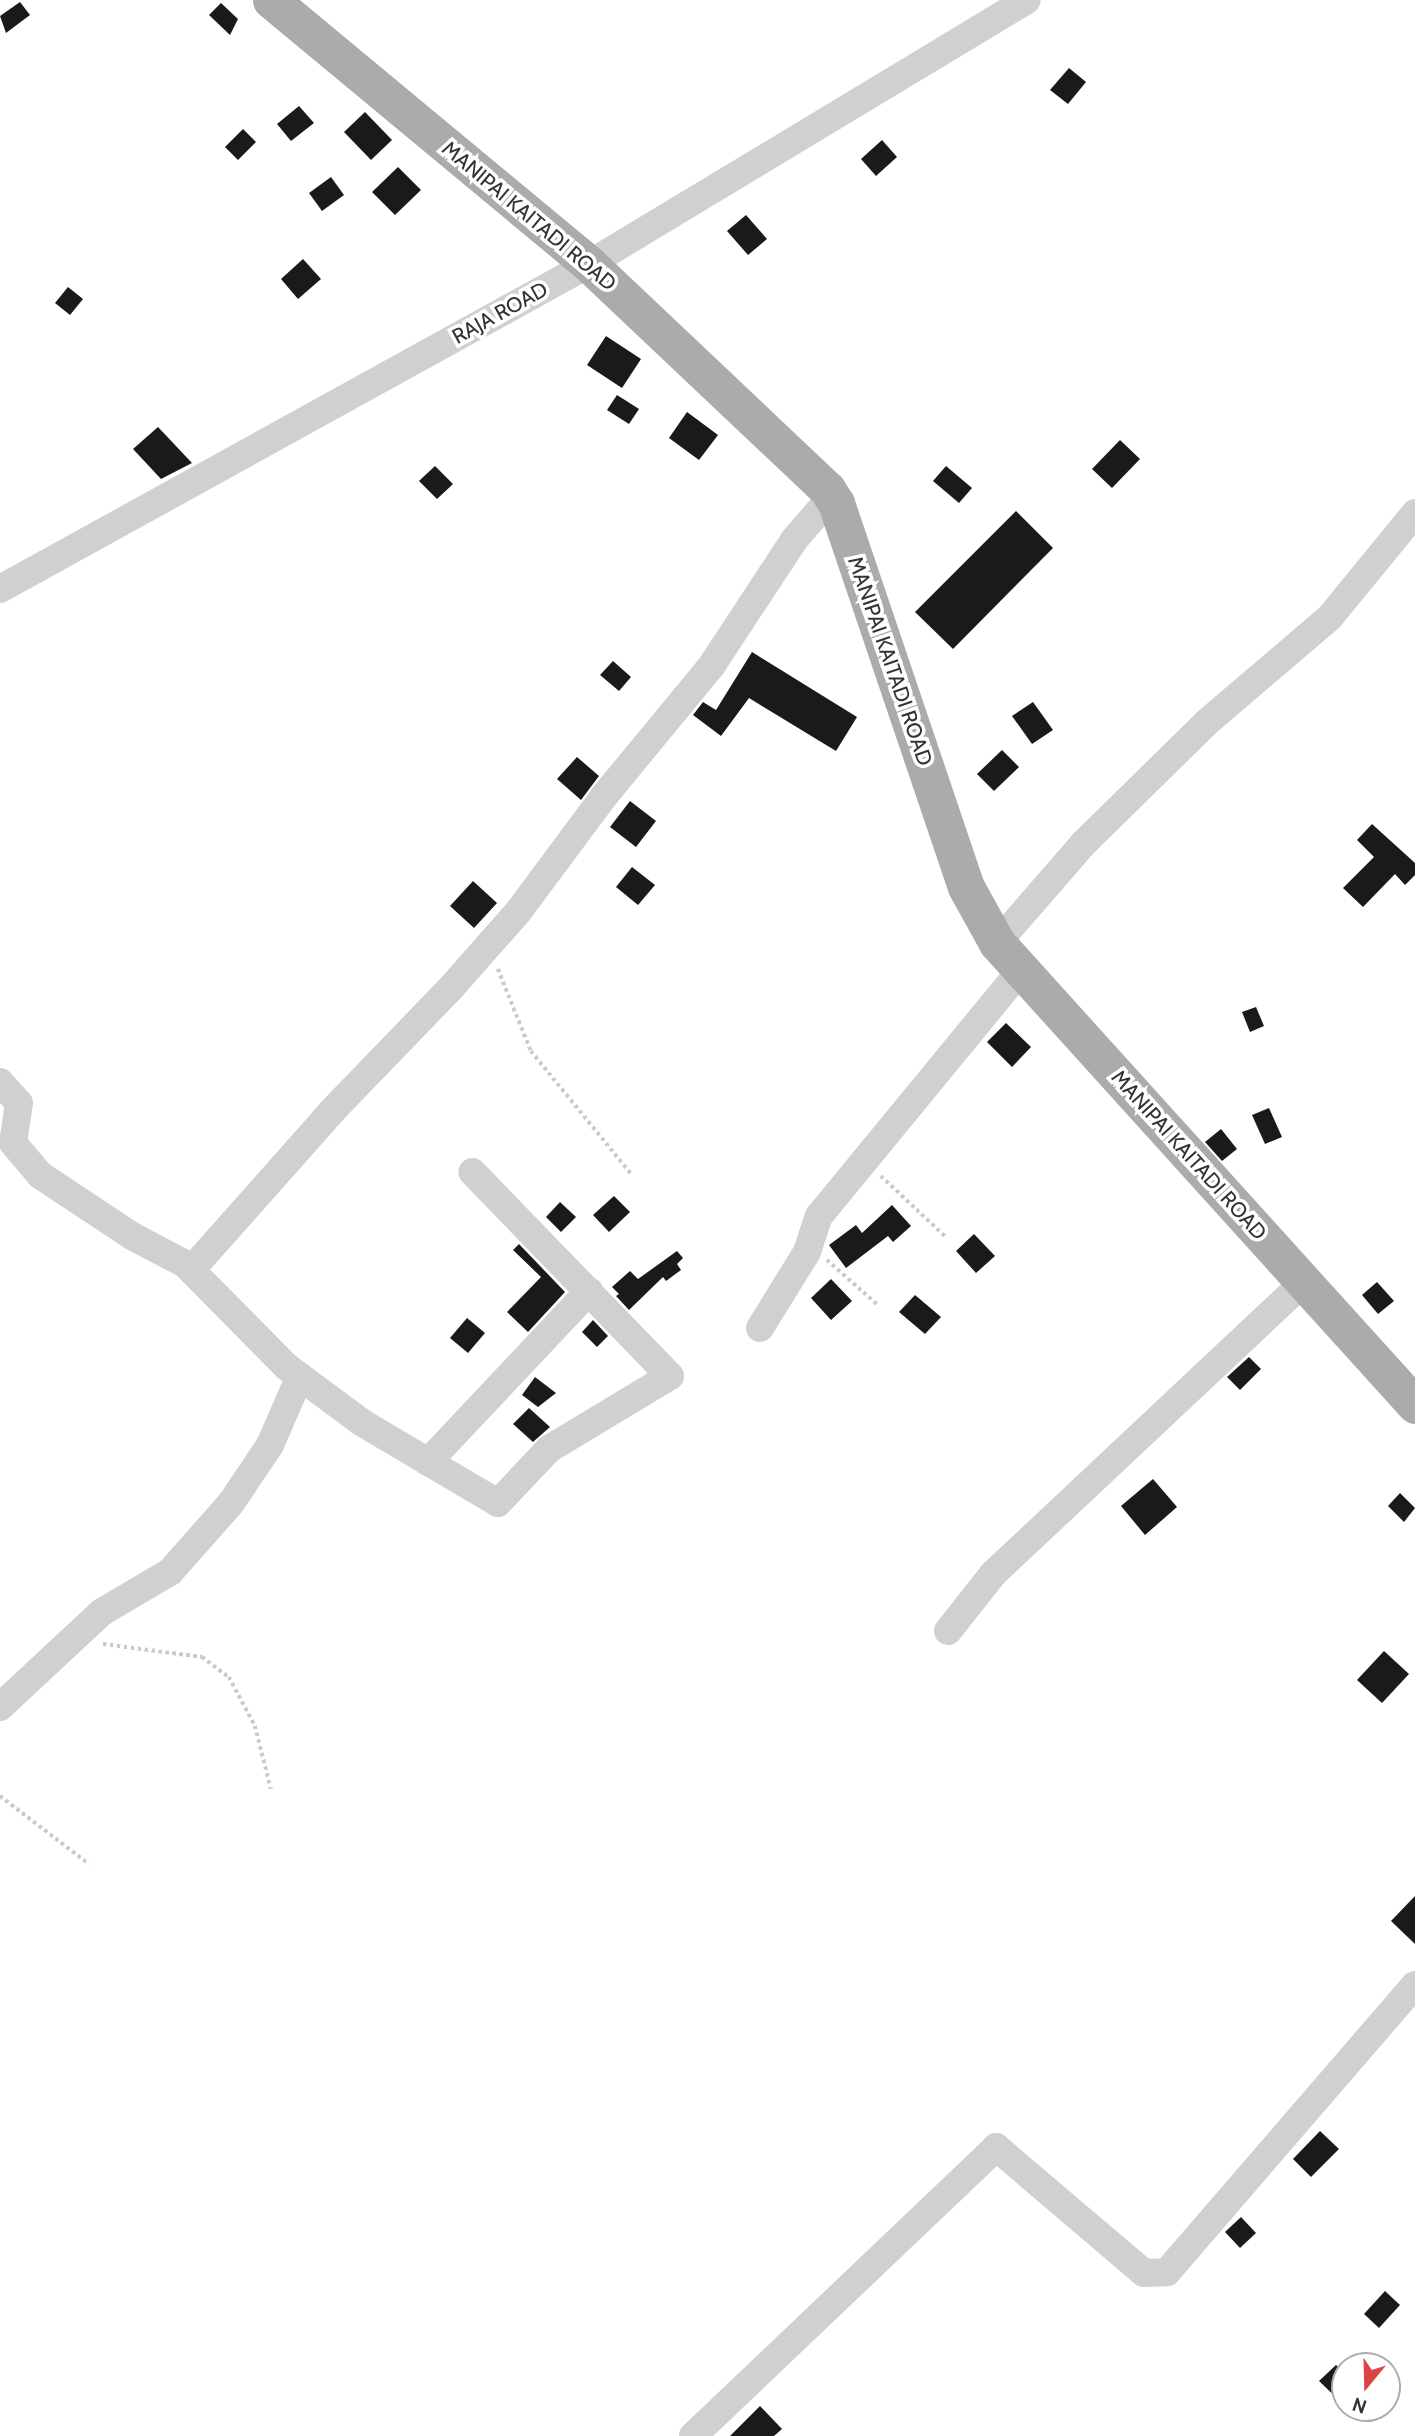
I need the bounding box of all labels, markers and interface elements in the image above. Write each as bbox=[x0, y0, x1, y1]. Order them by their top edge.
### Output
street label: MANIPAI KAITADI ROAD bbox=[437, 136, 621, 296]
street label: RAJA ROAD bbox=[448, 276, 552, 350]
street label: MANIPAI KAITADI ROAD bbox=[842, 553, 938, 769]
street label: MANIPAI KAITADI ROAD bbox=[1106, 1065, 1272, 1245]
north arrow bbox=[1331, 2352, 1401, 2422]
text: N bbox=[1350, 2392, 1370, 2418]

